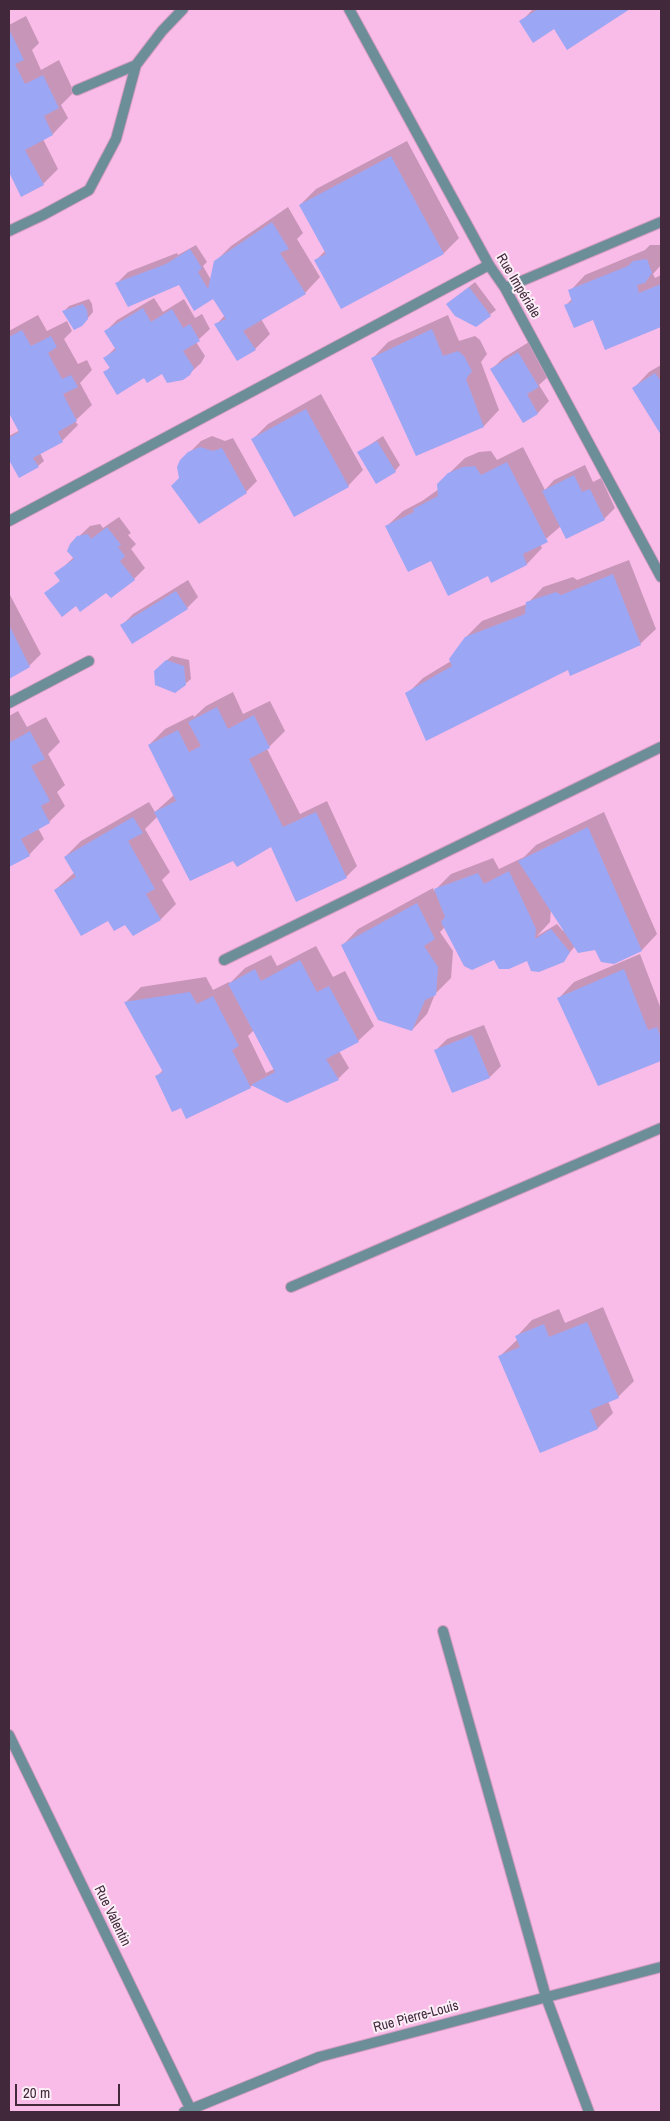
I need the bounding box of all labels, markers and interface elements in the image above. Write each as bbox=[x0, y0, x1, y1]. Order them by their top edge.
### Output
street label: Rue Impériale bbox=[492, 251, 544, 321]
street label: Rue Valentin bbox=[90, 1883, 134, 1949]
street label: Rue Pierre-Louis bbox=[372, 1998, 460, 2036]
scale bar bbox=[18, 2074, 122, 2106]
text: 20 m bbox=[23, 2082, 50, 2103]

